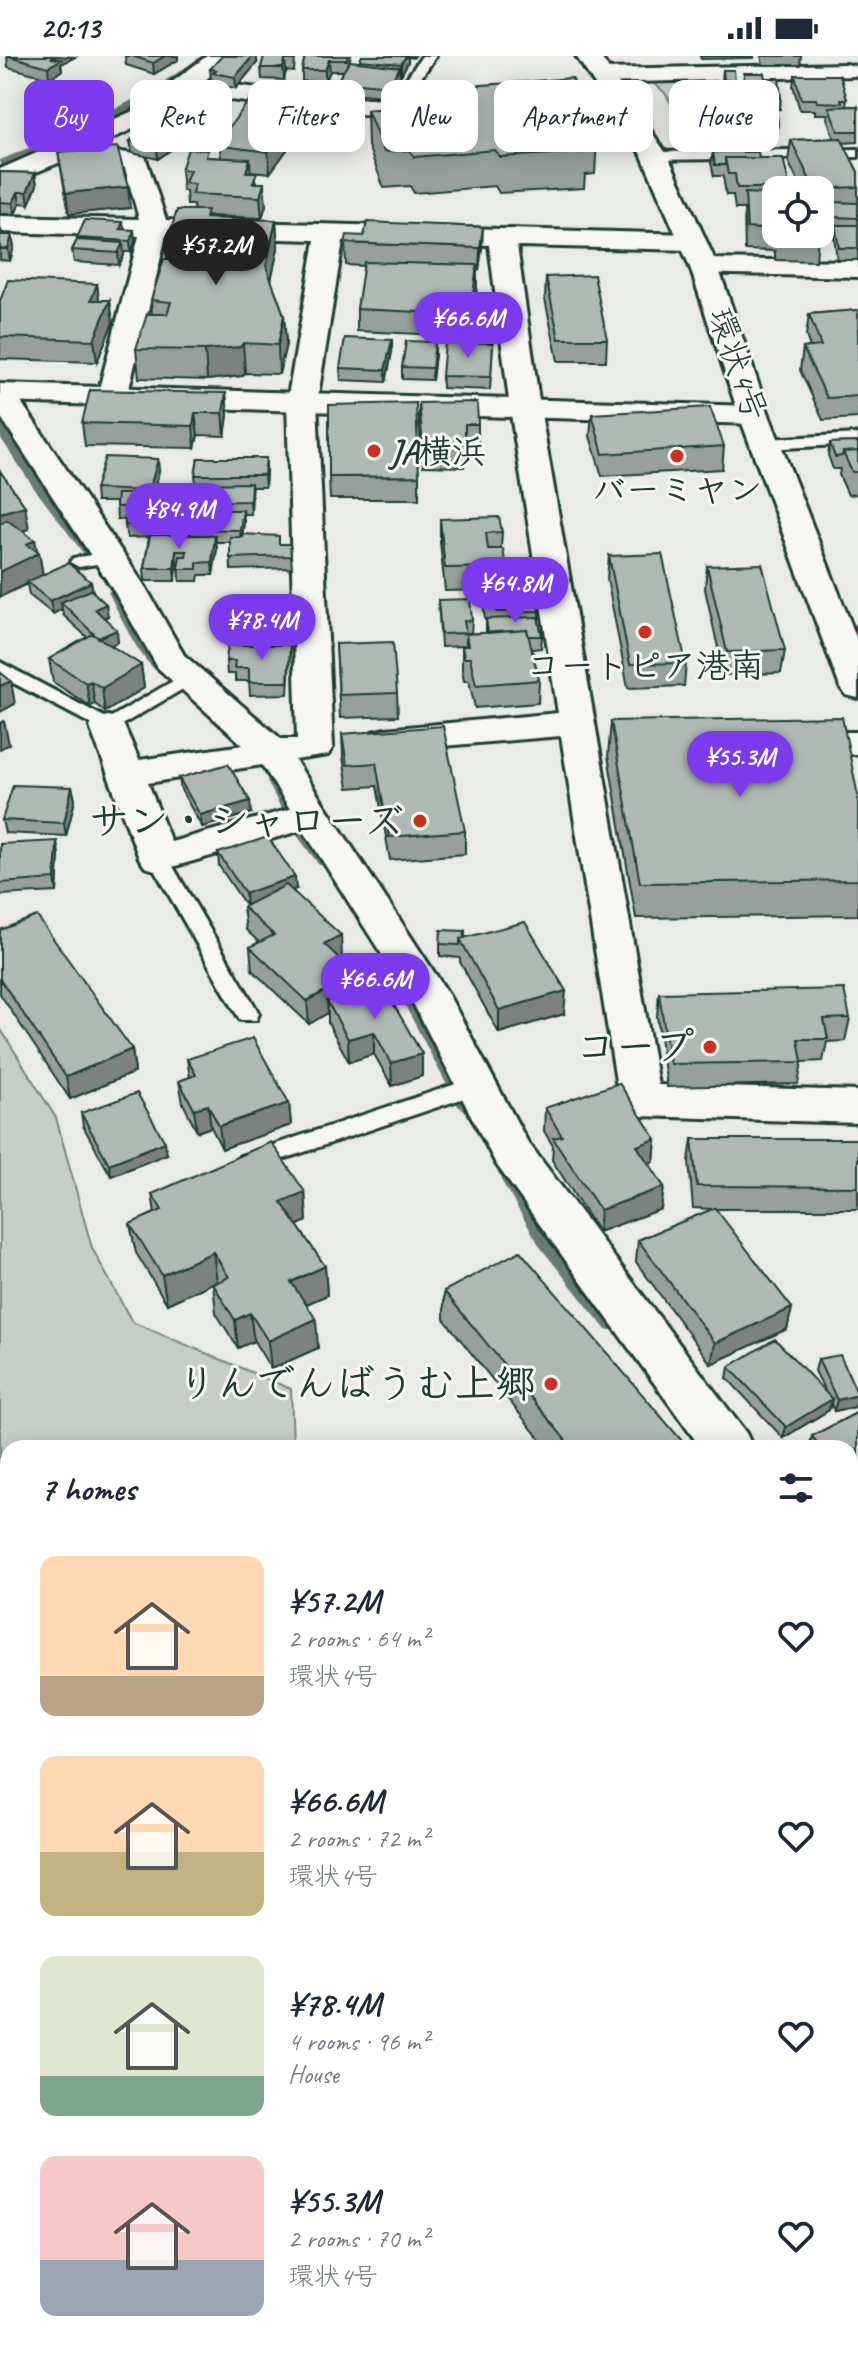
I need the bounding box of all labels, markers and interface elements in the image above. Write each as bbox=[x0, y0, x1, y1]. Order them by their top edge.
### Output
text: 20:13 bbox=[40, 9, 100, 47]
chip: Buy bbox=[24, 80, 114, 152]
chip: Rent bbox=[130, 80, 232, 152]
chip: Filters bbox=[248, 80, 365, 152]
chip: New bbox=[381, 80, 478, 152]
chip: Apartment bbox=[494, 80, 653, 152]
chip: House bbox=[669, 80, 779, 152]
map controls bbox=[762, 176, 834, 248]
button: locate bbox=[762, 176, 834, 248]
pin: ¥57.2M bbox=[151, 219, 281, 287]
text: ¥57.2M bbox=[181, 228, 251, 261]
pin: ¥66.6M bbox=[403, 292, 533, 360]
text: ¥66.6M bbox=[432, 301, 504, 334]
street label: 環状4号 bbox=[699, 302, 777, 426]
place label: JA横浜 bbox=[388, 430, 486, 473]
marker: JA横浜 bbox=[365, 442, 383, 460]
marker: バーミヤン bbox=[668, 447, 686, 465]
place label: バーミヤン bbox=[592, 468, 762, 511]
pin: ¥84.9M bbox=[114, 483, 244, 551]
text: ¥84.9M bbox=[144, 492, 214, 525]
pin: ¥64.8M bbox=[450, 557, 580, 625]
text: ¥64.8M bbox=[479, 566, 551, 599]
pin: ¥78.4M bbox=[197, 594, 327, 662]
text: ¥78.4M bbox=[227, 603, 297, 636]
marker: コートピア港南 bbox=[636, 623, 654, 641]
place label: コートピア港南 bbox=[526, 644, 764, 687]
pin: ¥55.3M bbox=[675, 731, 805, 799]
text: ¥55.3M bbox=[705, 740, 775, 773]
place label: サン・シャローズ bbox=[89, 796, 404, 846]
marker: サン・シャローズ bbox=[411, 812, 429, 830]
pin: ¥66.6M bbox=[310, 953, 440, 1021]
text: ¥66.6M bbox=[339, 962, 411, 995]
place label: コープ bbox=[576, 1022, 694, 1072]
marker: コープ bbox=[701, 1038, 719, 1056]
place label: りんでんばうむ上郷 bbox=[177, 1359, 535, 1409]
marker: りんでんばうむ上郷 bbox=[542, 1375, 560, 1393]
icon: filters bbox=[774, 1466, 818, 1510]
text: 7 homes bbox=[40, 1467, 136, 1510]
text: ¥57.2M bbox=[288, 1579, 380, 1622]
icon: home bbox=[104, 1588, 200, 1684]
icon: heart bbox=[774, 1614, 818, 1658]
text: 2 rooms · 64 m² bbox=[288, 1622, 429, 1655]
text: 環状4号 bbox=[288, 1660, 378, 1693]
text: ¥66.6M bbox=[288, 1779, 383, 1822]
icon: home bbox=[104, 1788, 200, 1884]
icon: heart bbox=[774, 1814, 818, 1858]
text: 2 rooms · 72 m² bbox=[288, 1822, 429, 1855]
text: 環状4号 bbox=[288, 1860, 378, 1893]
text: ¥78.4M bbox=[288, 1982, 381, 2025]
icon: home bbox=[104, 1988, 200, 2084]
icon: heart bbox=[774, 2014, 818, 2058]
text: 4 rooms · 96 m² bbox=[288, 2025, 429, 2058]
text: House bbox=[288, 2058, 339, 2091]
text: ¥55.3M bbox=[288, 2179, 380, 2222]
icon: home bbox=[104, 2188, 200, 2284]
icon: heart bbox=[774, 2214, 818, 2258]
text: 2 rooms · 70 m² bbox=[288, 2222, 429, 2255]
text: 環状4号 bbox=[288, 2260, 378, 2293]

